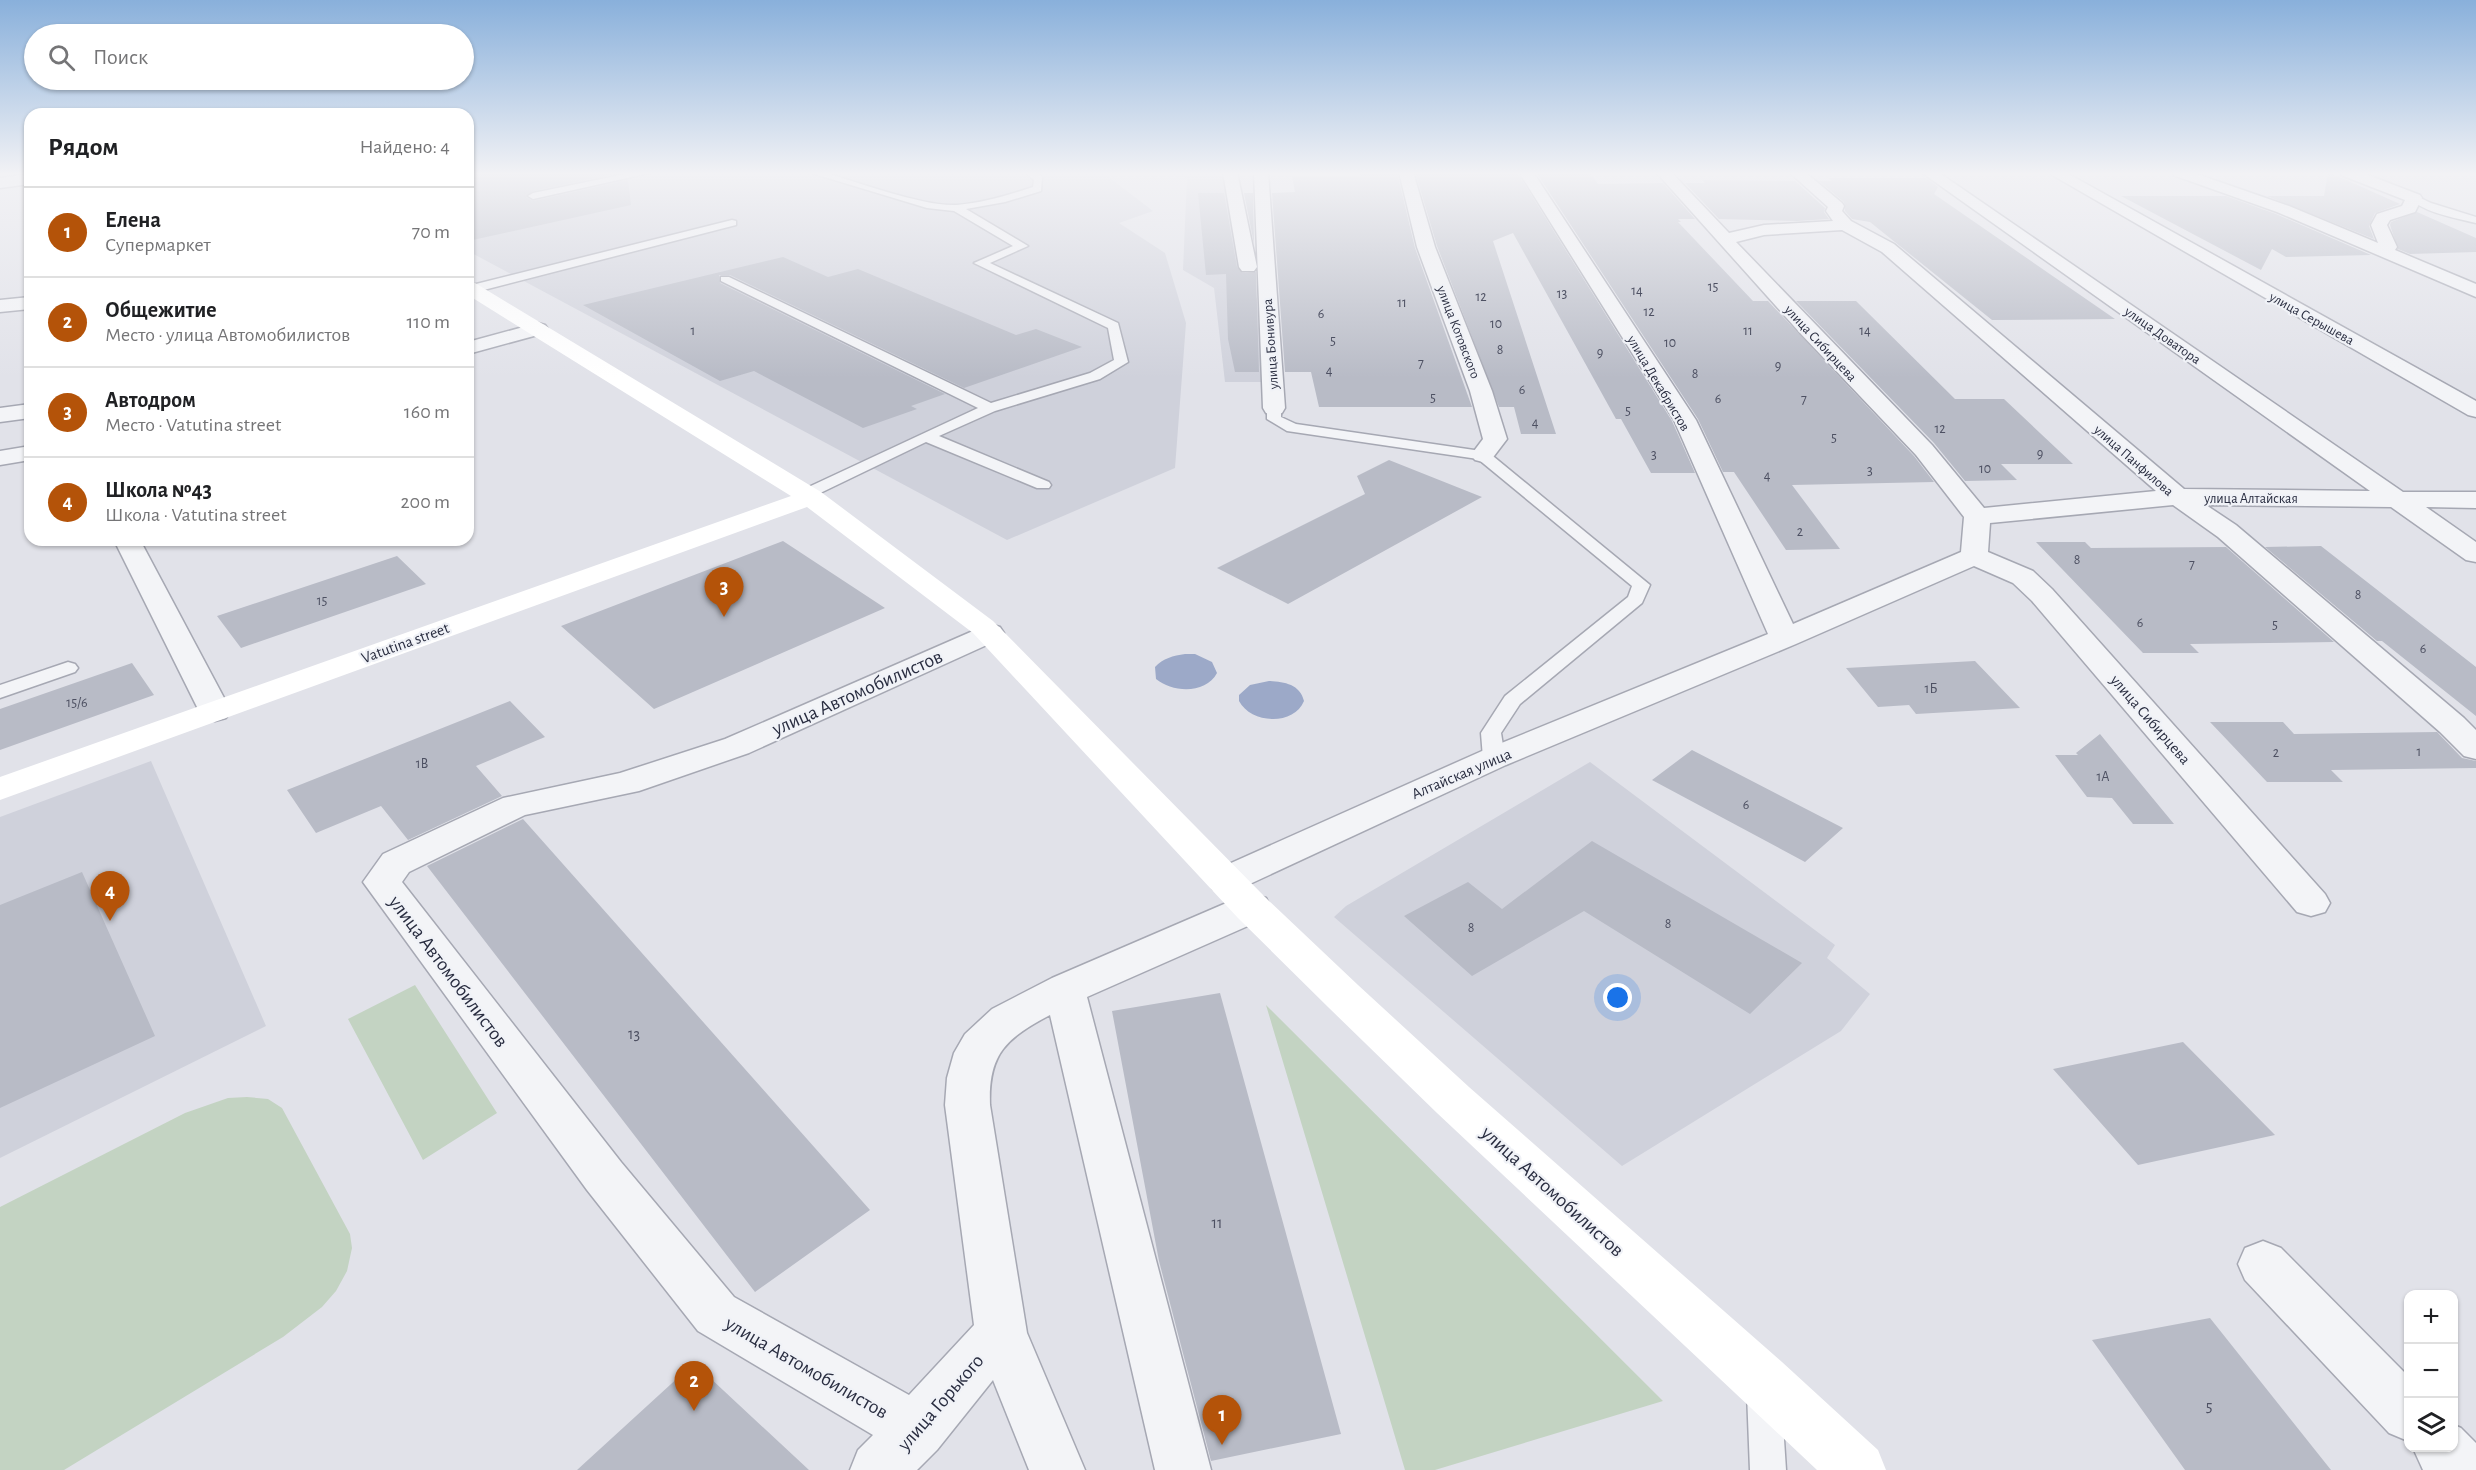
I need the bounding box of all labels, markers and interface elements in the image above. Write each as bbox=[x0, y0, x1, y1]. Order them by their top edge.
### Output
search box bbox=[24, 24, 474, 90]
icon: search bbox=[45, 41, 78, 74]
text: Поиск bbox=[93, 46, 148, 68]
text: Рядом bbox=[48, 134, 119, 160]
text: Найдено: 4 bbox=[360, 137, 450, 157]
text: Елена bbox=[105, 209, 161, 231]
text: 1 bbox=[64, 222, 71, 242]
text: 70 m bbox=[412, 222, 450, 242]
text: Супермаркет bbox=[105, 235, 211, 255]
house number: 15 bbox=[1708, 280, 1718, 294]
street label: улица Котовского bbox=[1434, 283, 1482, 381]
house number: 14 bbox=[1631, 284, 1643, 298]
house number: 13 bbox=[1557, 287, 1568, 301]
street label: улица Серышева bbox=[2266, 289, 2357, 348]
house number: 12 bbox=[1475, 290, 1487, 304]
house number: 11 bbox=[1397, 296, 1407, 310]
street label: улица Бонивура bbox=[1261, 298, 1281, 391]
text: Общежитие bbox=[105, 299, 217, 321]
street label: улица Сибирцева bbox=[1781, 302, 1859, 385]
street label: улица Доватора bbox=[2121, 304, 2203, 367]
house number: 12 bbox=[1643, 305, 1655, 319]
house number: 6 bbox=[1318, 307, 1324, 321]
text: 2 bbox=[63, 312, 72, 332]
text: 110 m bbox=[406, 312, 450, 332]
house number: 10 bbox=[1490, 317, 1502, 331]
house number: 1 bbox=[691, 324, 695, 338]
house number: 11 bbox=[1743, 324, 1753, 338]
house number: 14 bbox=[1859, 324, 1871, 338]
text: Место · улица Автомобилистов bbox=[105, 325, 350, 345]
street label: улица Декабристов bbox=[1624, 333, 1692, 434]
house number: 5 bbox=[1330, 334, 1336, 348]
house number: 10 bbox=[1664, 336, 1676, 350]
house number: 8 bbox=[1497, 343, 1503, 357]
house number: 9 bbox=[1597, 346, 1603, 360]
house number: 7 bbox=[1418, 356, 1424, 370]
house number: 9 bbox=[1775, 359, 1781, 373]
house number: 4 bbox=[1326, 364, 1333, 378]
house number: 8 bbox=[1692, 367, 1698, 381]
house number: 6 bbox=[1519, 383, 1525, 397]
text: Автодром bbox=[105, 389, 196, 411]
house number: 5 bbox=[1430, 391, 1436, 405]
house number: 6 bbox=[1715, 392, 1721, 406]
house number: 7 bbox=[1801, 392, 1807, 406]
text: 3 bbox=[63, 402, 72, 422]
text: 160 m bbox=[404, 402, 450, 422]
house number: 5 bbox=[1625, 404, 1631, 418]
text: Место · Vatutina street bbox=[105, 415, 281, 435]
house number: 4 bbox=[1532, 416, 1539, 430]
house number: 12 bbox=[1934, 422, 1946, 436]
street label: улица Панфилова bbox=[2090, 422, 2176, 499]
house number: 5 bbox=[1831, 431, 1837, 445]
house number: 9 bbox=[2037, 447, 2043, 461]
house number: 3 bbox=[1651, 448, 1657, 462]
house number: 10 bbox=[1979, 462, 1991, 476]
house number: 3 bbox=[1867, 464, 1873, 478]
house number: 4 bbox=[1764, 469, 1771, 483]
text: Школа №43 bbox=[105, 479, 212, 501]
text: 4 bbox=[62, 492, 73, 512]
text: 200 m bbox=[400, 492, 450, 512]
street label: улица Алтайская bbox=[2203, 492, 2298, 506]
text: Школа · Vatutina street bbox=[105, 505, 287, 525]
house number: 2 bbox=[1797, 525, 1803, 539]
house number: 8 bbox=[2074, 553, 2080, 567]
house number: 7 bbox=[2189, 557, 2195, 571]
pin: 3 bbox=[704, 568, 744, 617]
house number: 8 bbox=[2355, 588, 2361, 602]
house number: 15 bbox=[317, 594, 327, 608]
house number: 6 bbox=[2137, 616, 2143, 630]
house number: 5 bbox=[2272, 618, 2278, 632]
street label: Vatutina street bbox=[359, 620, 451, 666]
house number: 6 bbox=[2420, 642, 2426, 656]
street label: улица Автомобилистов bbox=[768, 646, 946, 740]
street label: улица Сибирцева bbox=[2106, 671, 2193, 768]
house number: 1Б bbox=[1925, 682, 1937, 696]
house number: 15/6 bbox=[66, 696, 88, 710]
house number: 1 bbox=[2417, 745, 2421, 759]
street label: Алтайская улица bbox=[1409, 746, 1514, 803]
house number: 2 bbox=[2273, 746, 2279, 760]
house number: 1В bbox=[416, 757, 428, 771]
house number: 1А bbox=[2096, 770, 2110, 784]
house number: 6 bbox=[1743, 798, 1749, 812]
pin: 4 bbox=[90, 872, 130, 921]
street label: улица Автомобилистов bbox=[384, 891, 512, 1051]
house number: 8 bbox=[1665, 917, 1671, 931]
house number: 8 bbox=[1468, 921, 1474, 935]
your location bbox=[1603, 983, 1632, 1012]
house number: 13 bbox=[628, 1026, 640, 1042]
street label: улица Автомобилистов bbox=[1476, 1122, 1627, 1261]
house number: 11 bbox=[1211, 1215, 1223, 1231]
map controls bbox=[2404, 1290, 2458, 1452]
button: + bbox=[2404, 1290, 2458, 1344]
street label: улица Автомобилистов bbox=[721, 1313, 891, 1423]
button: − bbox=[2404, 1344, 2458, 1398]
street label: улица Горького bbox=[893, 1351, 988, 1455]
pin: 2 bbox=[674, 1362, 714, 1411]
pin: 1 bbox=[1202, 1396, 1242, 1445]
house number: 5 bbox=[2206, 1398, 2212, 1414]
button: layers bbox=[2404, 1398, 2458, 1452]

